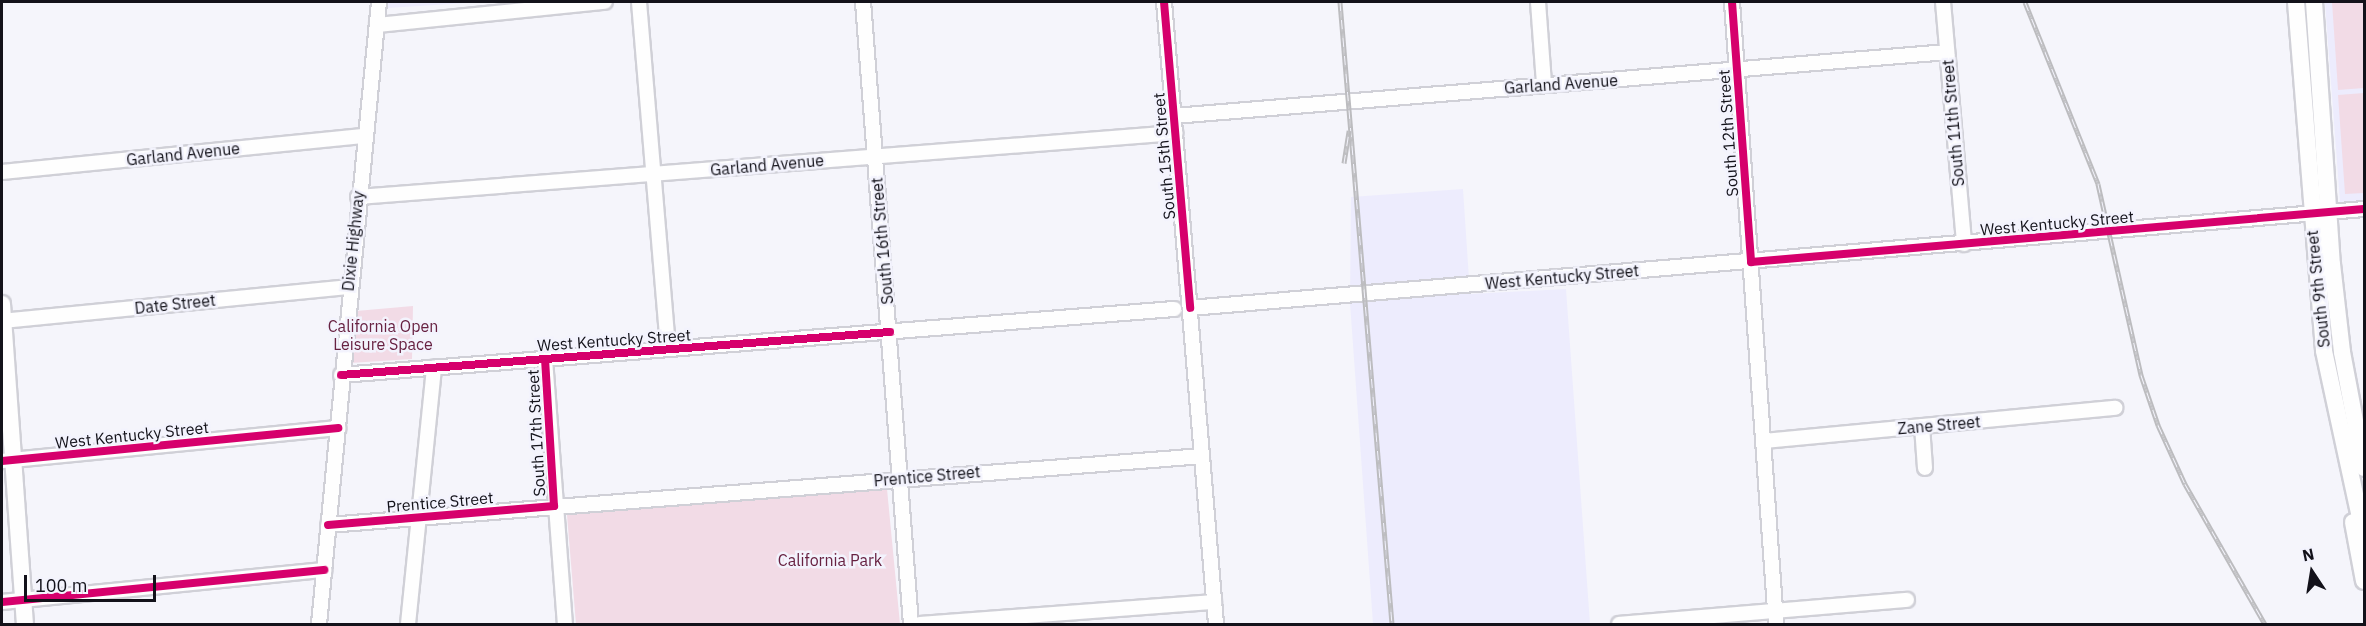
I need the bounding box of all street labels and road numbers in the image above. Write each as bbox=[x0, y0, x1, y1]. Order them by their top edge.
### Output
street label: South 11th Street bbox=[1938, 59, 1968, 187]
street label: South 12th Street bbox=[1714, 69, 1742, 197]
street label: Garland Avenue bbox=[1503, 70, 1619, 98]
street label: South 15th Street bbox=[1149, 92, 1179, 220]
street label: Garland Avenue bbox=[125, 138, 241, 170]
street label: Garland Avenue bbox=[709, 150, 825, 180]
street label: South 16th Street bbox=[867, 177, 897, 305]
street label: Dixie Highway bbox=[338, 190, 368, 292]
street label: West Kentucky Street bbox=[1979, 207, 2135, 239]
street label: South 9th Street bbox=[2302, 229, 2334, 349]
street label: West Kentucky Street bbox=[1484, 261, 1640, 293]
street label: Date Street bbox=[134, 290, 216, 318]
street label: West Kentucky Street bbox=[536, 325, 692, 355]
street label: South 17th Street bbox=[523, 369, 549, 497]
street label: Zane Street bbox=[1897, 412, 1981, 438]
street label: West Kentucky Street bbox=[54, 417, 210, 453]
street label: Prentice Street bbox=[873, 462, 981, 490]
street label: Prentice Street bbox=[386, 488, 494, 516]

